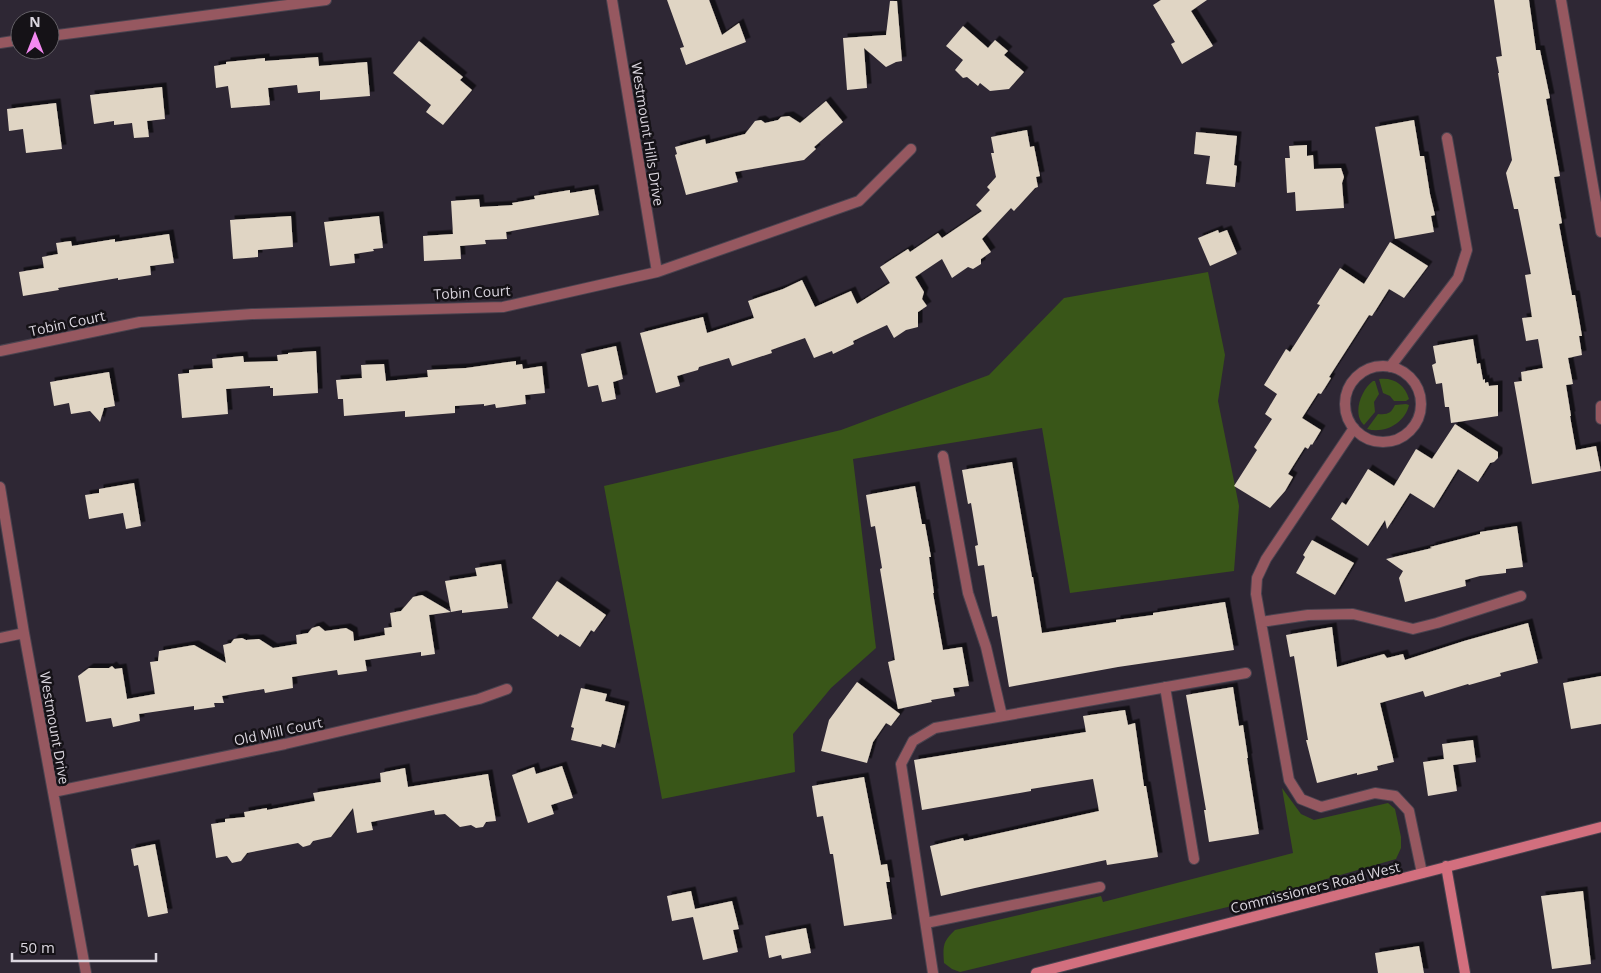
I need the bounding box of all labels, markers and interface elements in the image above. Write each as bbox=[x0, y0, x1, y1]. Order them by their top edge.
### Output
north arrow bbox=[10, 10, 60, 60]
text: N bbox=[29, 12, 41, 31]
street label: Westmount Hills Drive bbox=[627, 61, 669, 207]
street label: Tobin Court bbox=[433, 280, 511, 304]
street label: Tobin Court bbox=[27, 306, 107, 340]
street label: Westmount Drive bbox=[36, 670, 74, 786]
street label: Old Mill Court bbox=[232, 712, 324, 750]
street label: Commissioners Road West bbox=[1228, 857, 1402, 917]
scale bar bbox=[12, 930, 156, 962]
text: 50 m bbox=[20, 937, 55, 957]

